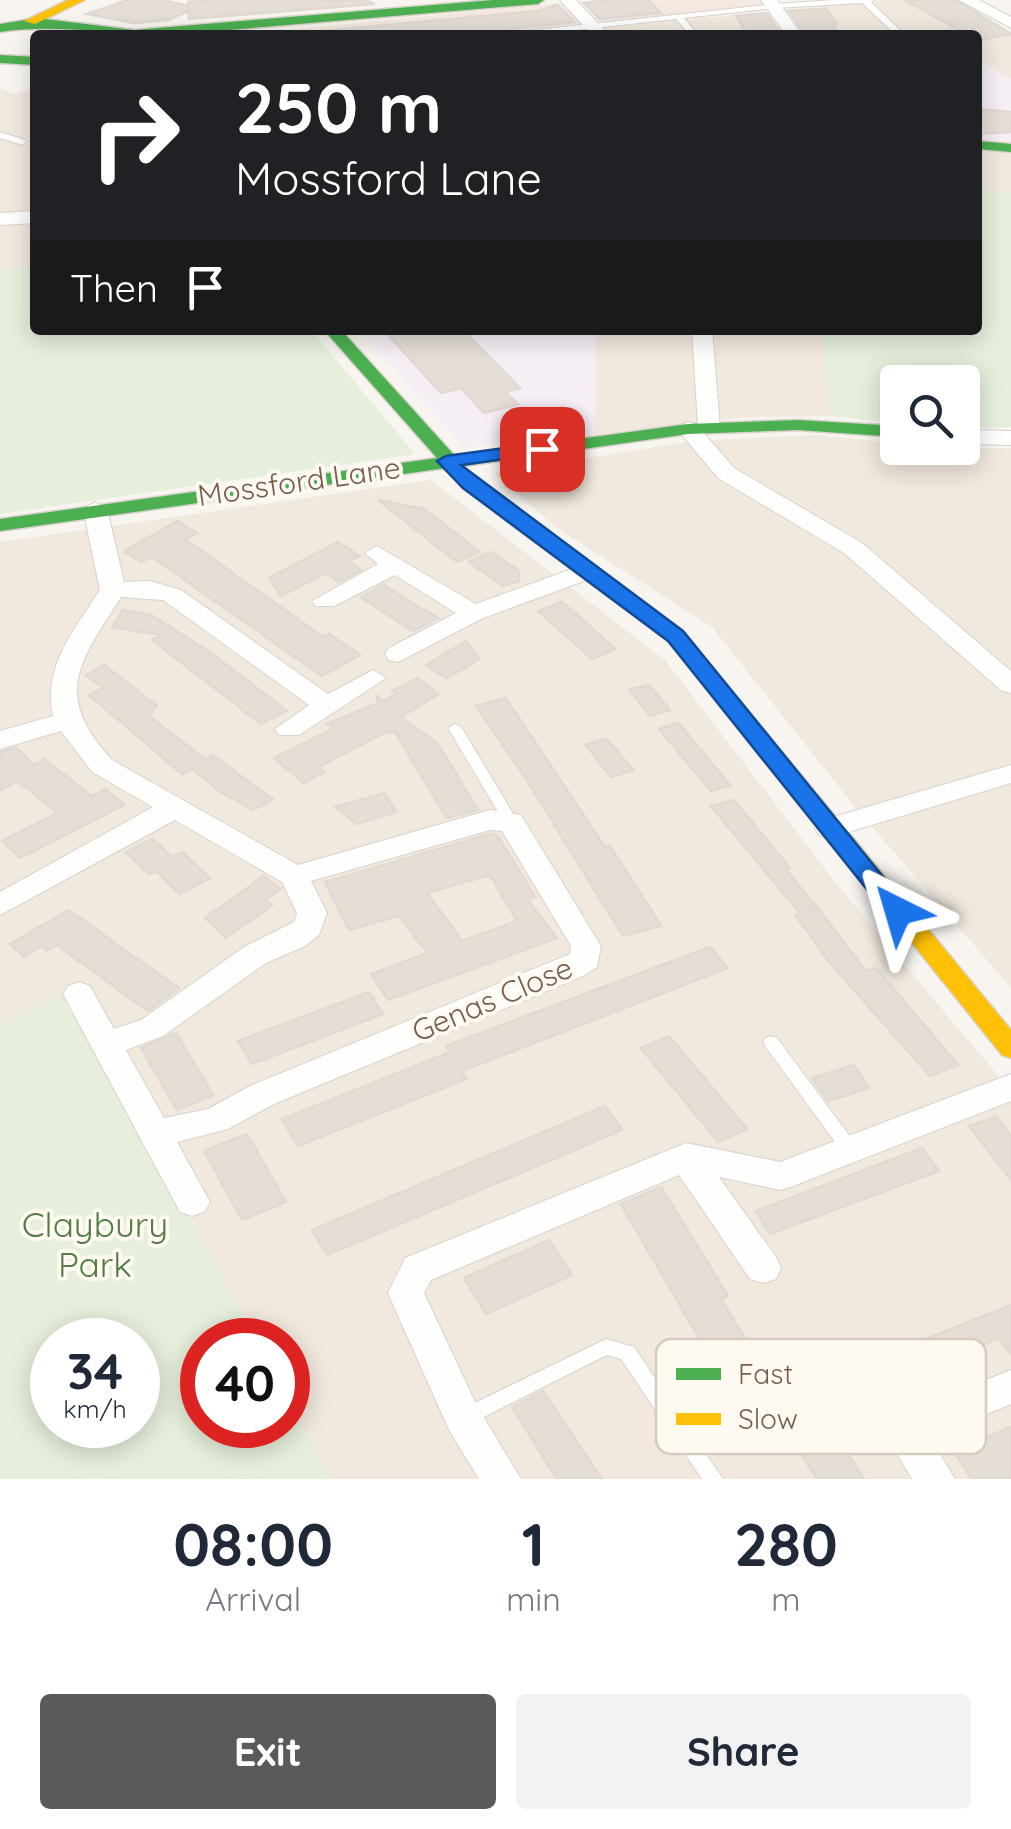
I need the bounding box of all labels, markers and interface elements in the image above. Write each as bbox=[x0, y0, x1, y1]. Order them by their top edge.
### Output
text: 250 m bbox=[235, 63, 442, 151]
icon: right bbox=[70, 70, 200, 200]
text: Mossford Lane bbox=[235, 150, 542, 206]
icon: arrive bbox=[178, 260, 233, 315]
text: Then bbox=[70, 264, 158, 312]
map controls bbox=[880, 365, 980, 465]
button: search bbox=[880, 365, 980, 465]
pin bbox=[500, 407, 585, 492]
icon: arrive bbox=[515, 422, 570, 477]
street label: Mossford Lane bbox=[195, 448, 403, 514]
position arrow bbox=[846, 859, 950, 963]
street label: Genas Close bbox=[406, 948, 578, 1050]
park label: Claybury Park bbox=[22, 1202, 168, 1286]
speed limit sign: 40 bbox=[180, 1318, 310, 1448]
text: 34 bbox=[67, 1339, 123, 1402]
legend bbox=[656, 1339, 986, 1454]
text: Fast bbox=[738, 1356, 793, 1391]
text: km/h bbox=[63, 1393, 127, 1424]
text: Slow bbox=[738, 1401, 798, 1436]
text: 08:00 bbox=[173, 1506, 333, 1581]
text: 1 bbox=[522, 1506, 545, 1581]
text: 280 bbox=[734, 1506, 838, 1581]
text: Arrival bbox=[205, 1579, 301, 1619]
text: min bbox=[506, 1579, 561, 1619]
text: m bbox=[771, 1579, 800, 1619]
button: Exit bbox=[40, 1694, 496, 1809]
button: Share bbox=[516, 1694, 971, 1809]

